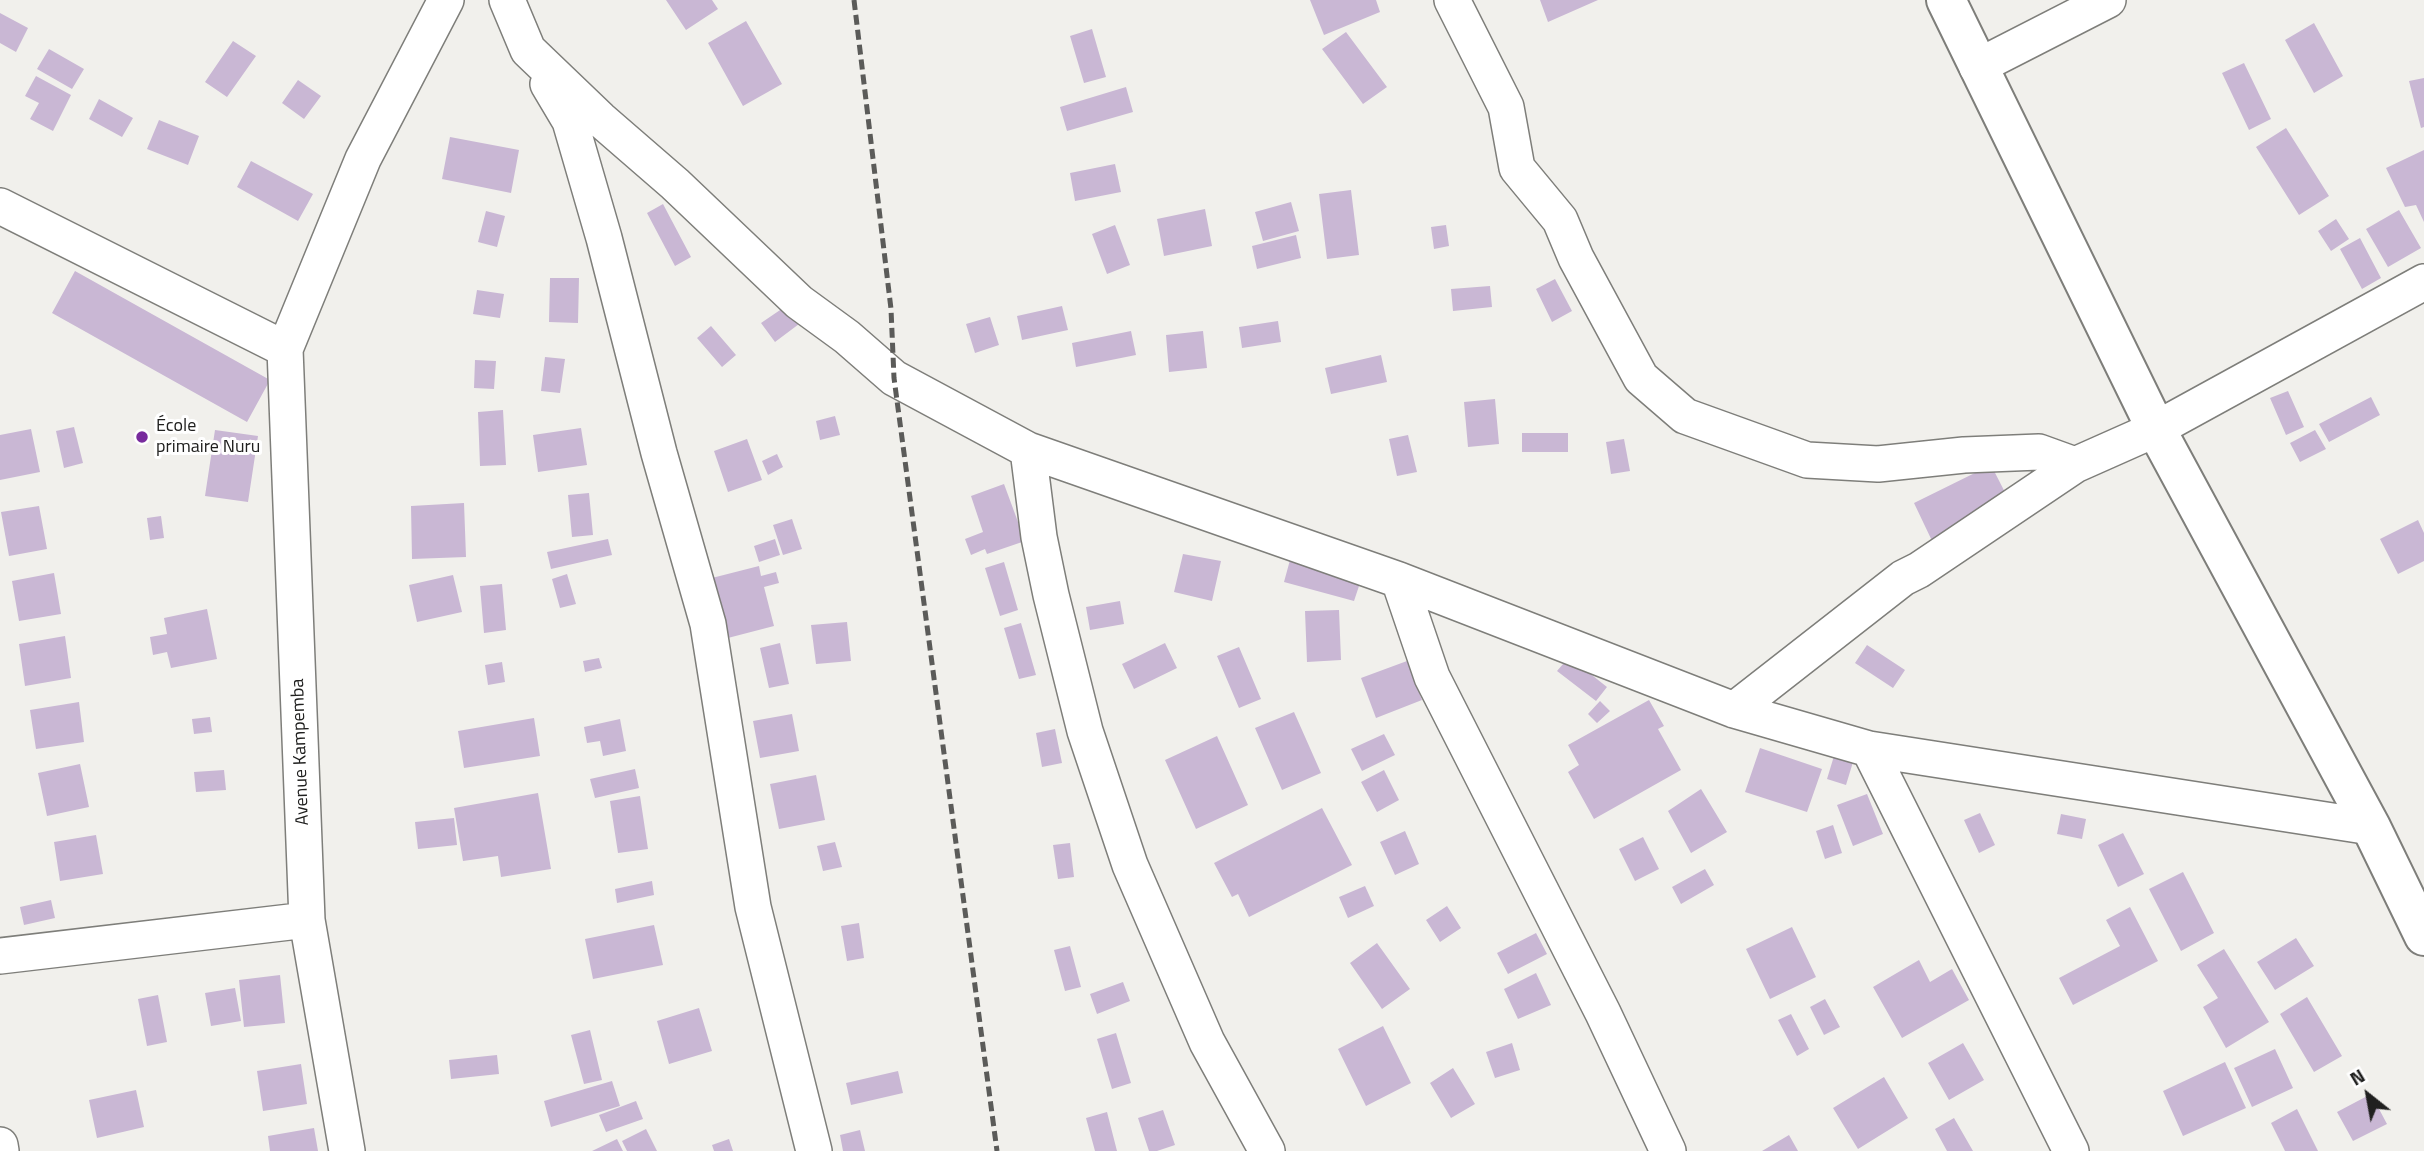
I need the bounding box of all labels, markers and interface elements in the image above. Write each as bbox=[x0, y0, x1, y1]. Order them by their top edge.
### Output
place label: École primaire Nuru bbox=[156, 416, 260, 458]
marker: École primaire Nuru bbox=[134, 429, 150, 445]
street label: Avenue Kampemba bbox=[288, 678, 314, 826]
north arrow bbox=[2333, 1060, 2403, 1130]
text: N bbox=[2344, 1061, 2370, 1092]

